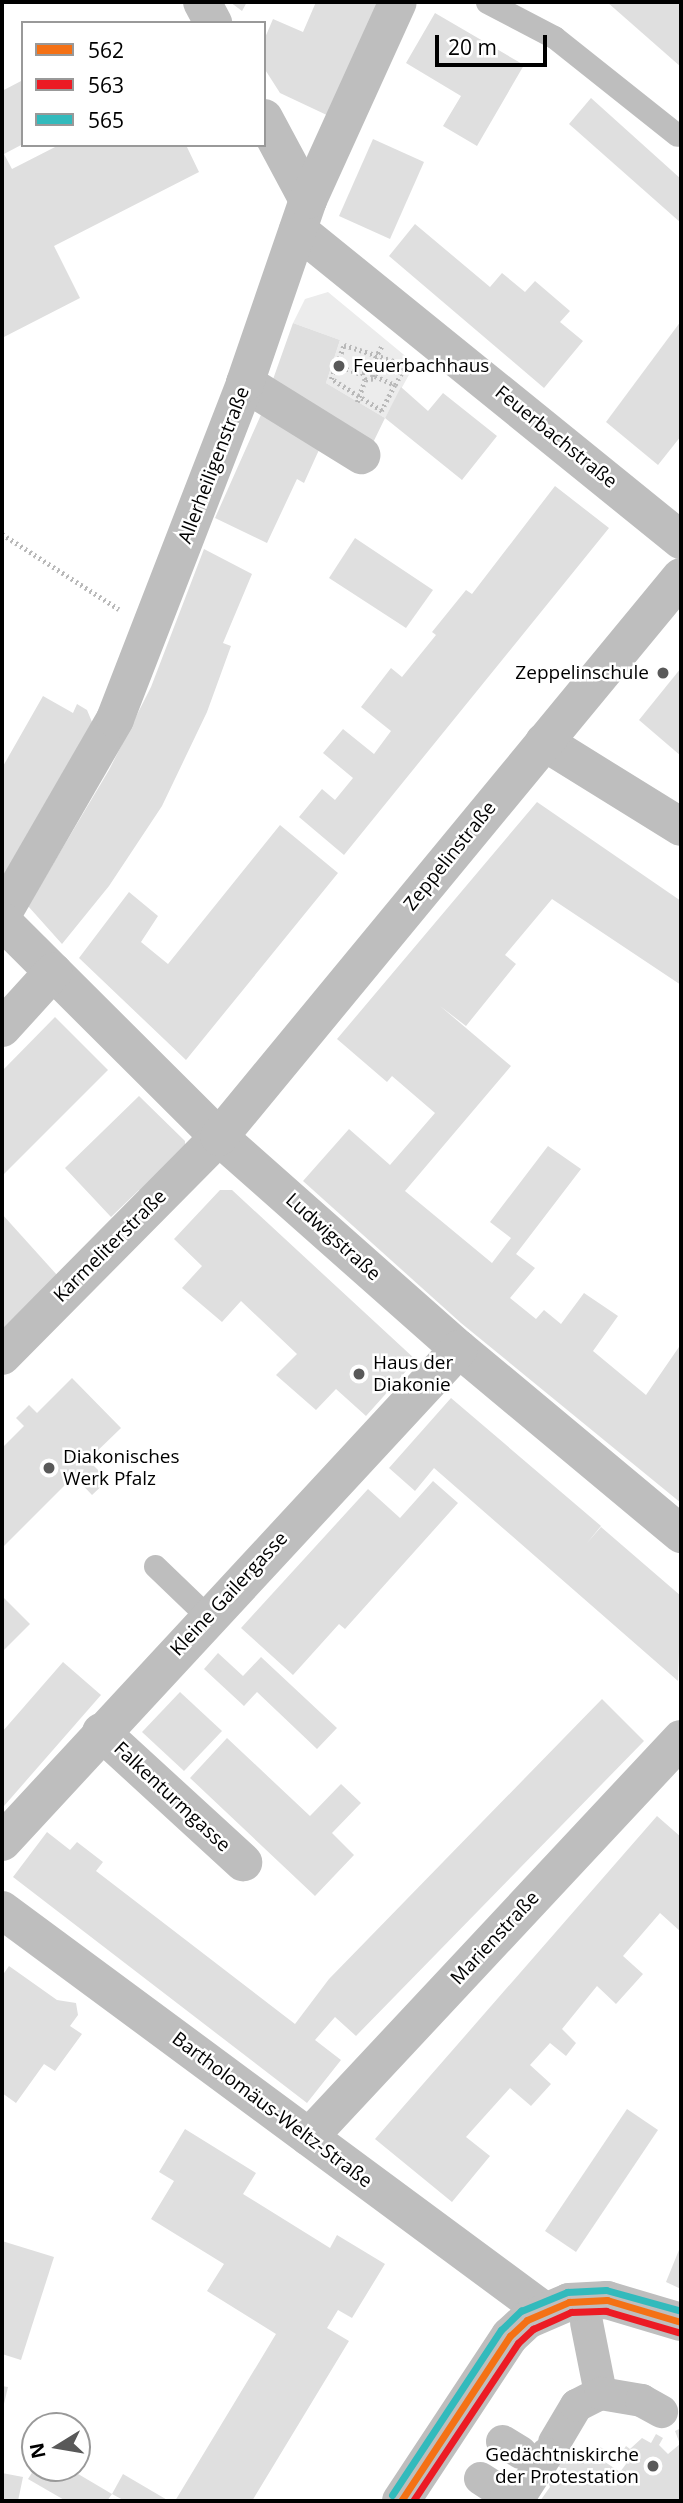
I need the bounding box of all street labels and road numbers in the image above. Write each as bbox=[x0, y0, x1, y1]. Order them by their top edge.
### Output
street label: Feuerbachstraße bbox=[490, 381, 622, 493]
street label: Allerheiligenstraße bbox=[174, 383, 254, 547]
street label: Zeppelinstraße bbox=[399, 797, 501, 915]
street label: Karmeliterstraße bbox=[49, 1185, 171, 1307]
street label: Ludwigstraße bbox=[281, 1188, 385, 1286]
street label: Kleine Gailergasse bbox=[166, 1527, 292, 1661]
street label: Falkenturmgasse bbox=[109, 1737, 235, 1857]
street label: Marienstraße bbox=[446, 1887, 544, 1989]
street label: Bartholomäus-Weltz-Straße bbox=[168, 2027, 376, 2193]

